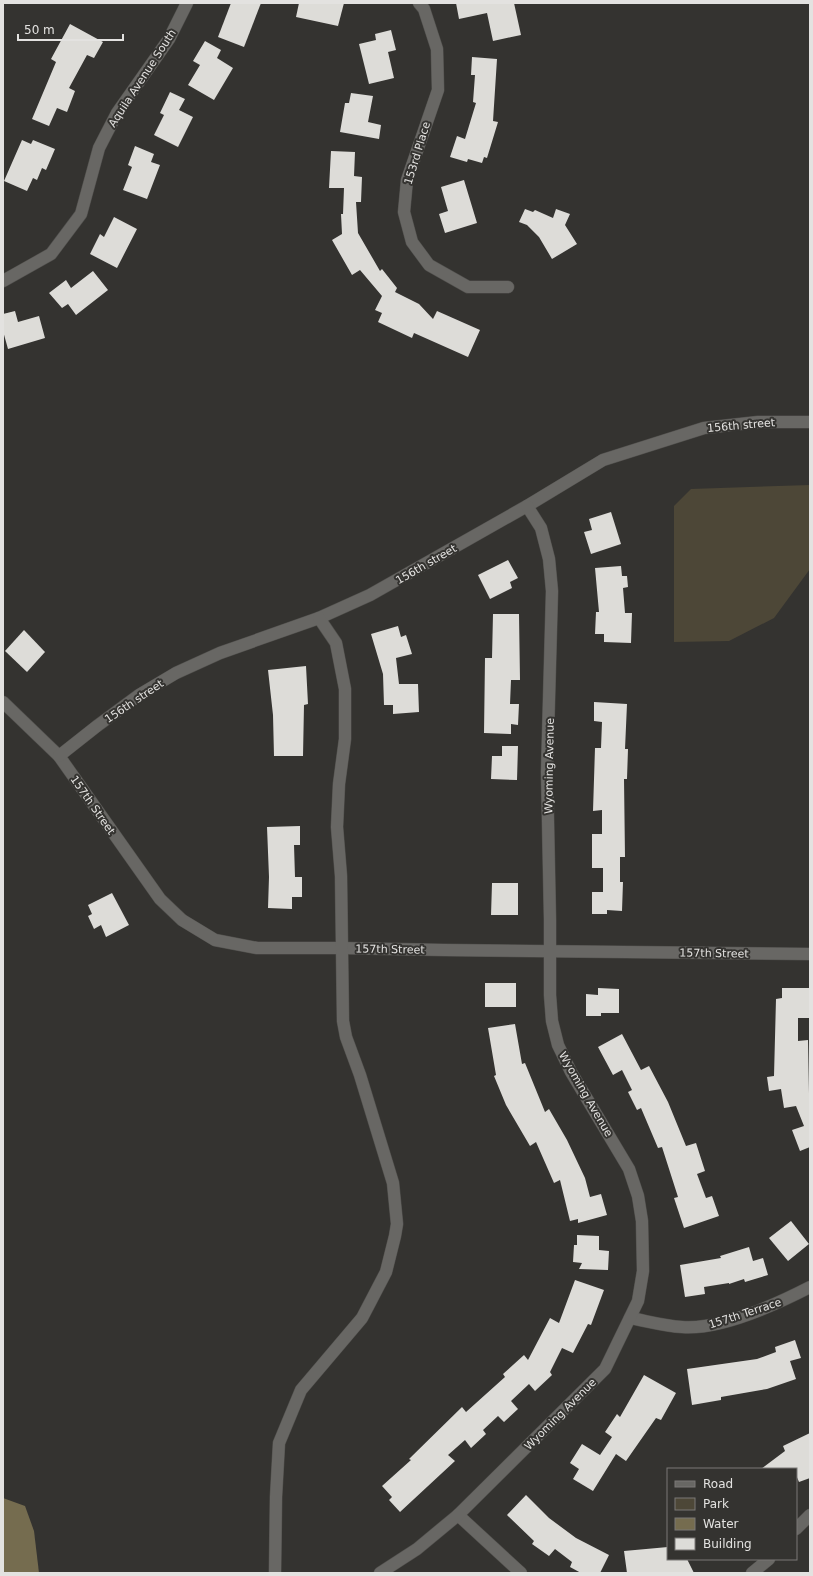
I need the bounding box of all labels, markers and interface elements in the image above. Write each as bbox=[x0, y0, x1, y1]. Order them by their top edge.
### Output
scale bar bbox=[18, 16, 123, 42]
text: 50 m bbox=[24, 23, 55, 37]
street label: Aquila Avenue South bbox=[106, 27, 179, 130]
street label: 153rd Place bbox=[402, 120, 433, 186]
street label: 156th street bbox=[707, 416, 776, 435]
street label: 156th street bbox=[394, 541, 460, 587]
street label: 156th street bbox=[102, 677, 167, 726]
street label: Wyoming Avenue bbox=[542, 718, 557, 814]
street label: 157th Street bbox=[67, 773, 118, 838]
street label: 157th Street bbox=[355, 942, 425, 957]
street label: 157th Street bbox=[679, 946, 749, 961]
street label: Wyoming Avenue bbox=[556, 1049, 615, 1139]
street label: 157th Terrace bbox=[707, 1296, 783, 1331]
street label: Wyoming Avenue bbox=[522, 1376, 599, 1453]
legend bbox=[667, 1468, 797, 1560]
text: Road bbox=[703, 1477, 733, 1491]
text: Park bbox=[703, 1497, 729, 1511]
text: Water bbox=[703, 1517, 739, 1531]
text: Building bbox=[703, 1537, 752, 1551]

